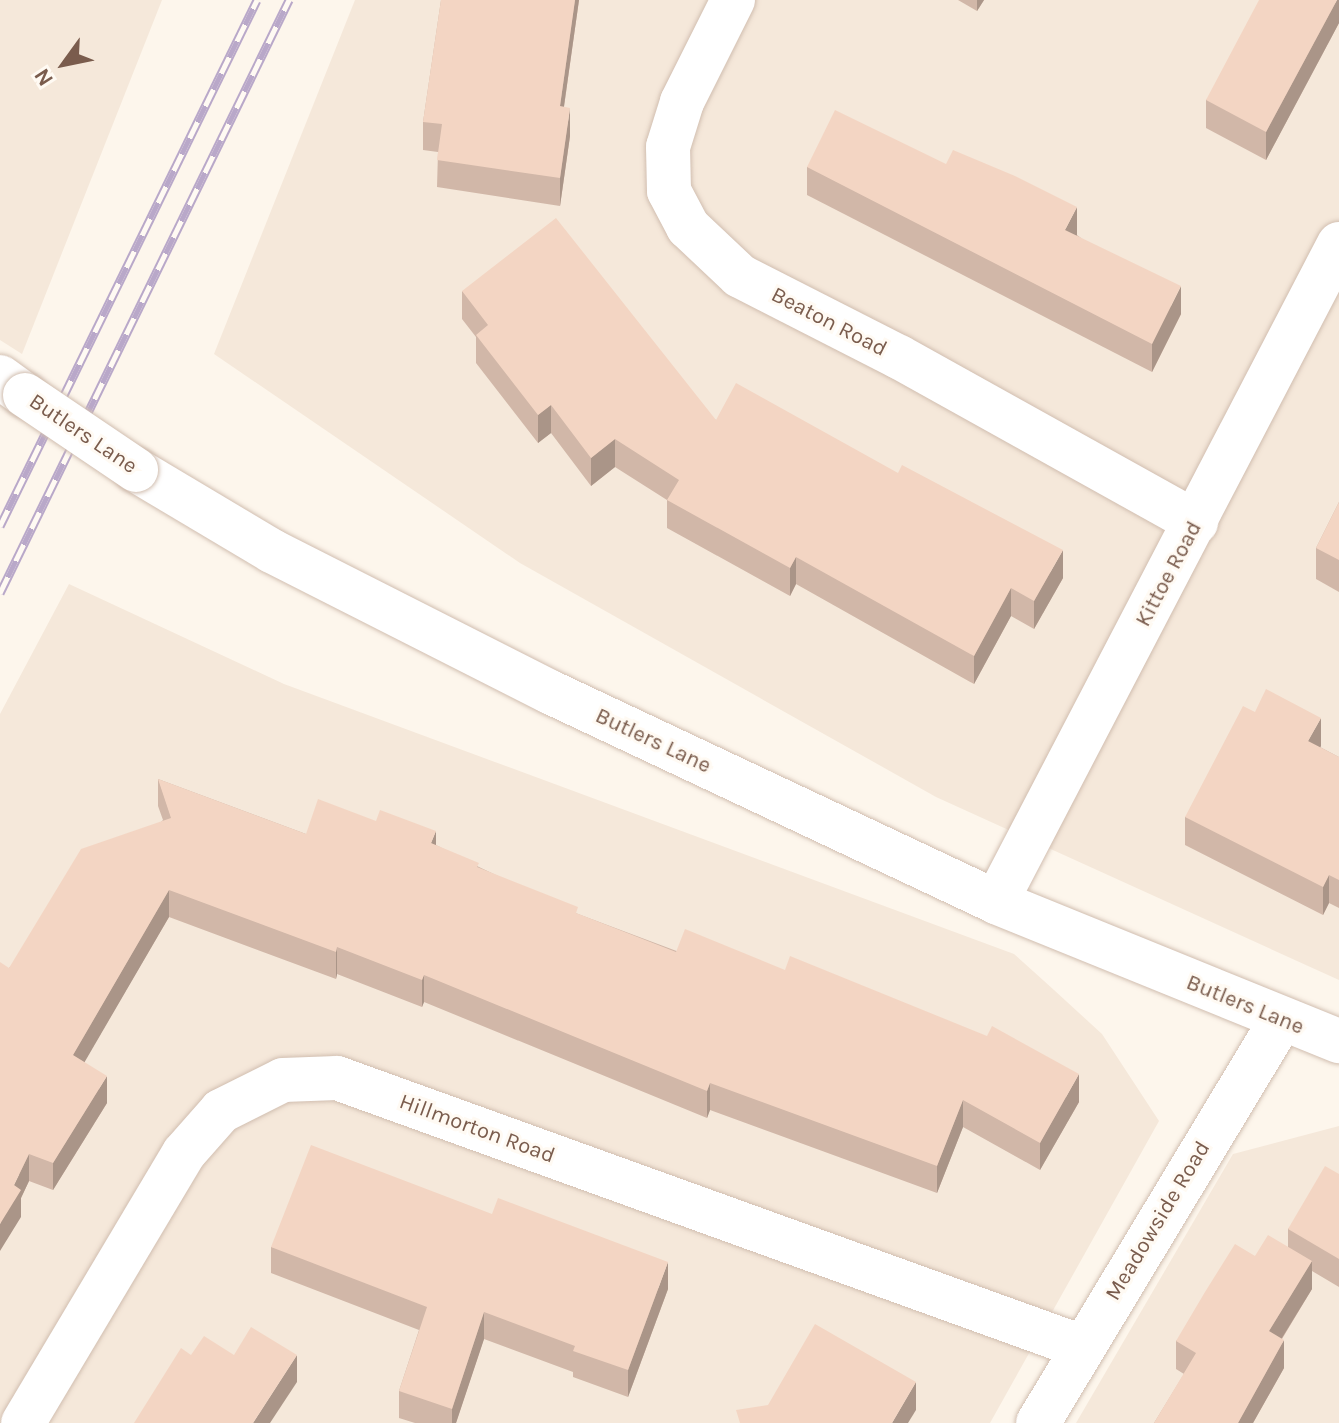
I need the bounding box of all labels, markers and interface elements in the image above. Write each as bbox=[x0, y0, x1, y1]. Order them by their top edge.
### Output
north arrow bbox=[24, 24, 104, 104]
text: N bbox=[29, 63, 59, 91]
street label: Beaton Road bbox=[767, 282, 891, 362]
street label: Butlers Lane bbox=[24, 388, 142, 480]
street label: Kittoe Road bbox=[1130, 517, 1208, 631]
street label: Butlers Lane bbox=[591, 703, 715, 779]
street label: Butlers Lane bbox=[1182, 969, 1308, 1041]
street label: Hillmorton Road bbox=[396, 1089, 558, 1169]
street label: Meadowside Road bbox=[1100, 1136, 1216, 1306]

